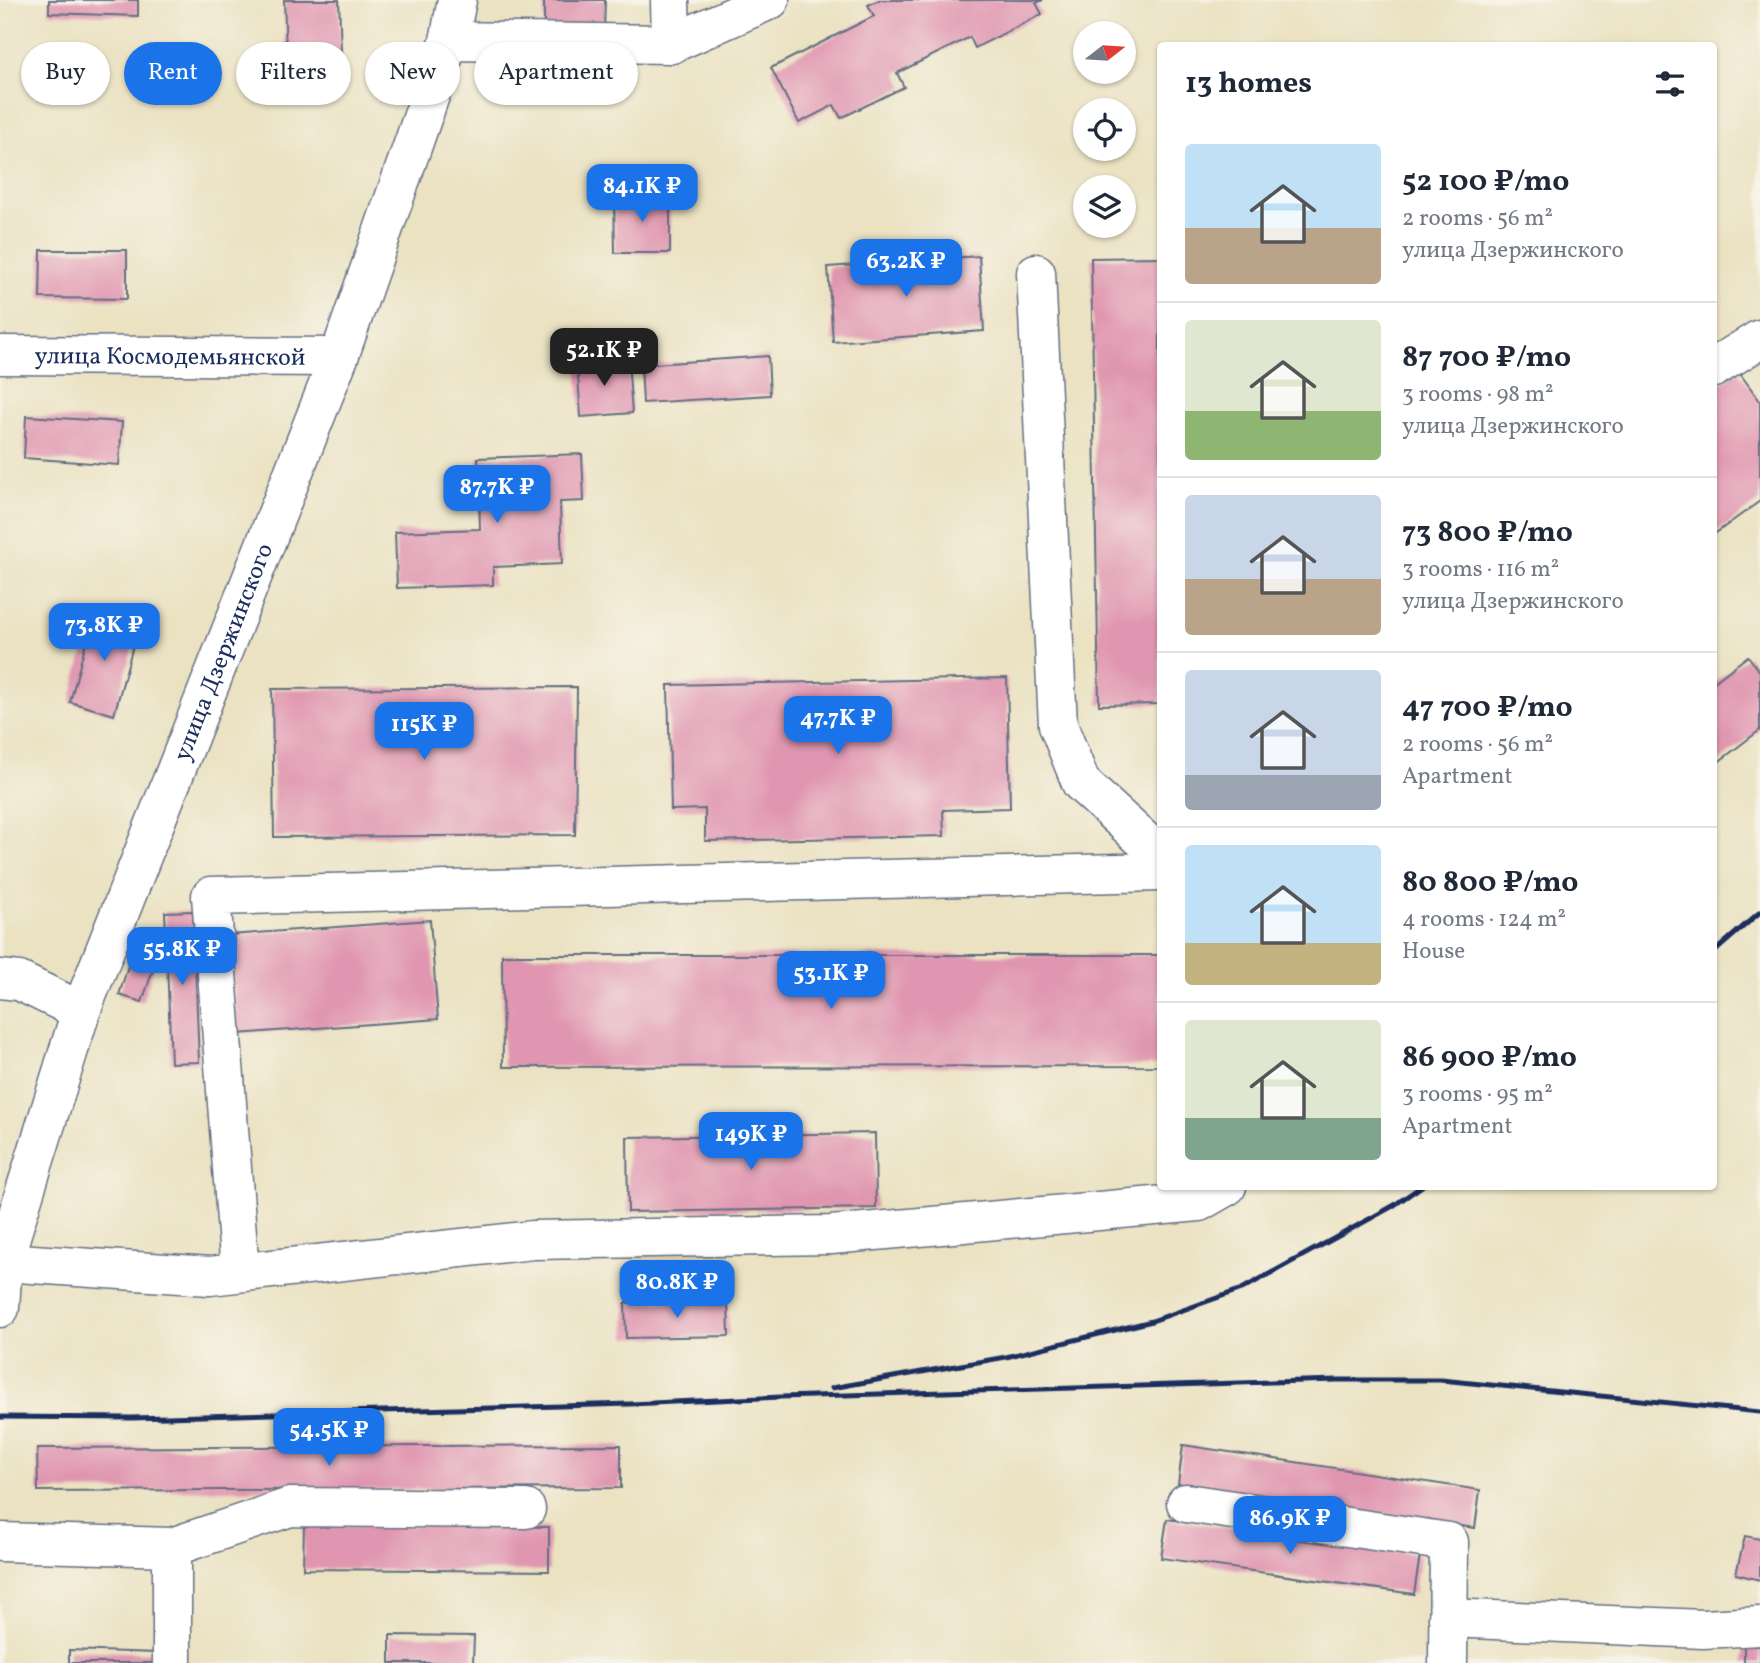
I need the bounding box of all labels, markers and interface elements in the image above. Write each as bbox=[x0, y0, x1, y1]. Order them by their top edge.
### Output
north arrow bbox=[1073, 21, 1136, 84]
map controls bbox=[1073, 21, 1136, 238]
chip: Buy bbox=[21, 42, 110, 105]
chip: Rent bbox=[124, 42, 222, 105]
chip: Filters bbox=[236, 42, 351, 105]
chip: New bbox=[365, 42, 460, 105]
chip: Apartment bbox=[474, 42, 638, 105]
text: 13 homes bbox=[1185, 63, 1312, 105]
icon: filters bbox=[1651, 65, 1689, 103]
button: locate bbox=[1073, 98, 1136, 161]
text: 52 100 ₽/mo bbox=[1402, 161, 1569, 203]
pin: 84.1K ₽ bbox=[577, 164, 707, 224]
text: 84.1K ₽ bbox=[603, 171, 681, 203]
icon: home bbox=[1241, 172, 1325, 256]
button: layers bbox=[1073, 175, 1136, 238]
text: 2 rooms · 56 m² bbox=[1402, 203, 1553, 235]
text: улица Дзержинского bbox=[1402, 235, 1624, 267]
pin: 63.2K ₽ bbox=[841, 240, 971, 299]
text: 63.2K ₽ bbox=[866, 246, 946, 278]
pin: 52.1K ₽ bbox=[539, 328, 669, 388]
text: 52.1K ₽ bbox=[566, 335, 642, 367]
text: 87 700 ₽/mo bbox=[1402, 337, 1571, 379]
street label: улица Космодемьянской bbox=[34, 340, 306, 376]
icon: home bbox=[1241, 348, 1325, 432]
text: 3 rooms · 98 m² bbox=[1402, 379, 1554, 411]
text: улица Дзержинского bbox=[1402, 411, 1624, 443]
pin: 87.7K ₽ bbox=[432, 466, 562, 525]
text: 87.7K ₽ bbox=[459, 472, 535, 504]
text: 73 800 ₽/mo bbox=[1402, 512, 1573, 554]
icon: home bbox=[1241, 523, 1325, 607]
street label: улица Дзержинского bbox=[166, 539, 283, 767]
text: 3 rooms · 116 m² bbox=[1402, 554, 1559, 586]
text: улица Дзержинского bbox=[1402, 586, 1624, 618]
pin: 73.8K ₽ bbox=[39, 604, 169, 663]
text: 73.8K ₽ bbox=[65, 610, 143, 642]
text: 47 700 ₽/mo bbox=[1402, 687, 1573, 729]
pin: 47.7K ₽ bbox=[773, 696, 903, 756]
icon: home bbox=[1241, 698, 1325, 782]
pin: 115K ₽ bbox=[367, 702, 481, 762]
text: 47.7K ₽ bbox=[800, 703, 876, 735]
text: 115K ₽ bbox=[391, 709, 457, 741]
text: 2 rooms · 56 m² bbox=[1402, 729, 1553, 761]
text: Apartment bbox=[1402, 761, 1513, 793]
text: 80 800 ₽/mo bbox=[1402, 862, 1578, 904]
icon: home bbox=[1241, 873, 1325, 957]
text: 4 rooms · 124 m² bbox=[1402, 904, 1566, 936]
pin: 55.8K ₽ bbox=[117, 928, 247, 987]
text: 55.8K ₽ bbox=[143, 934, 221, 966]
text: House bbox=[1402, 936, 1465, 968]
pin: 53.1K ₽ bbox=[766, 951, 896, 1011]
text: 53.1K ₽ bbox=[793, 958, 869, 990]
text: 86 900 ₽/mo bbox=[1402, 1037, 1577, 1079]
icon: home bbox=[1241, 1048, 1325, 1132]
text: 3 rooms · 95 m² bbox=[1402, 1079, 1553, 1111]
text: Apartment bbox=[1402, 1111, 1513, 1143]
pin: 149K ₽ bbox=[694, 1112, 808, 1172]
text: 149K ₽ bbox=[715, 1119, 787, 1151]
pin: 80.8K ₽ bbox=[612, 1260, 742, 1320]
text: 80.8K ₽ bbox=[636, 1267, 718, 1299]
pin: 54.5K ₽ bbox=[264, 1408, 394, 1468]
text: 54.5K ₽ bbox=[289, 1415, 369, 1447]
pin: 86.9K ₽ bbox=[1225, 1496, 1355, 1556]
text: 86.9K ₽ bbox=[1249, 1503, 1331, 1535]

